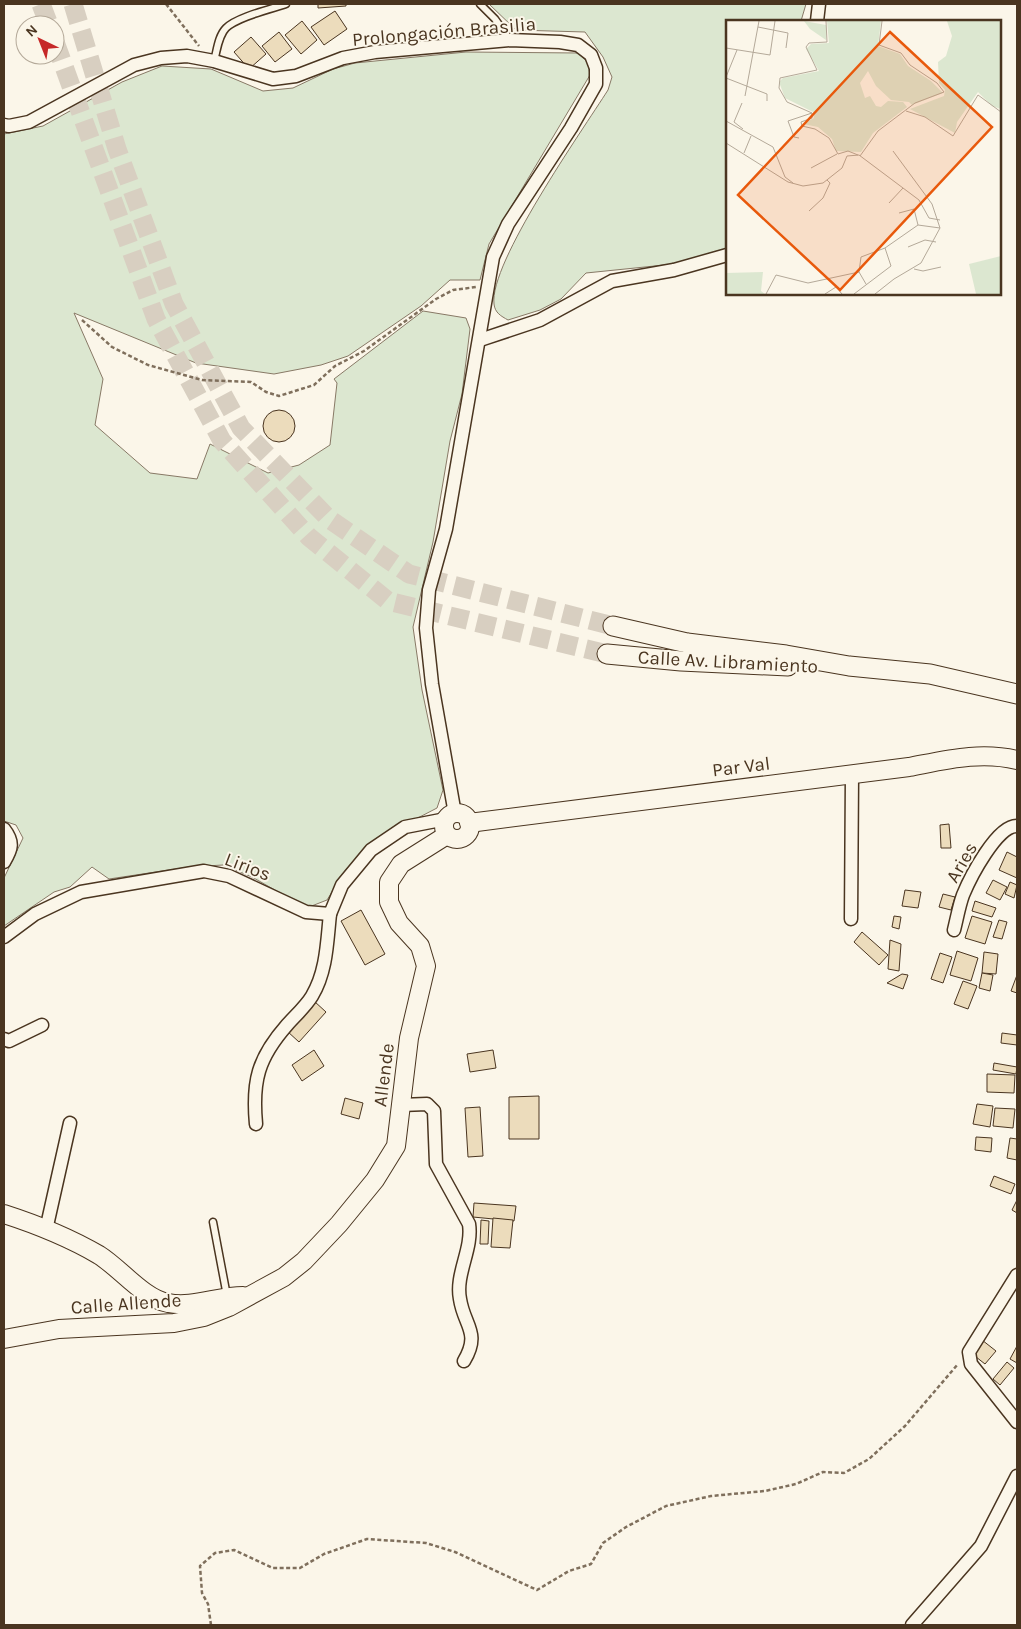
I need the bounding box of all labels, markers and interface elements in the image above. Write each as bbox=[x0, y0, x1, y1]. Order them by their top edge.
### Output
street label: Prolongación Brasilia bbox=[351, 13, 537, 51]
north arrow bbox=[15, 15, 65, 65]
inset map bbox=[726, 20, 1001, 295]
text: N bbox=[22, 21, 41, 41]
street label: Calle Av. Libramiento bbox=[637, 646, 819, 678]
street label: Par Val bbox=[711, 753, 771, 781]
street label: Aries bbox=[942, 838, 982, 887]
street label: Lirios bbox=[222, 848, 274, 886]
street label: Allende bbox=[369, 1042, 399, 1108]
street label: Calle Allende bbox=[70, 1289, 182, 1319]

